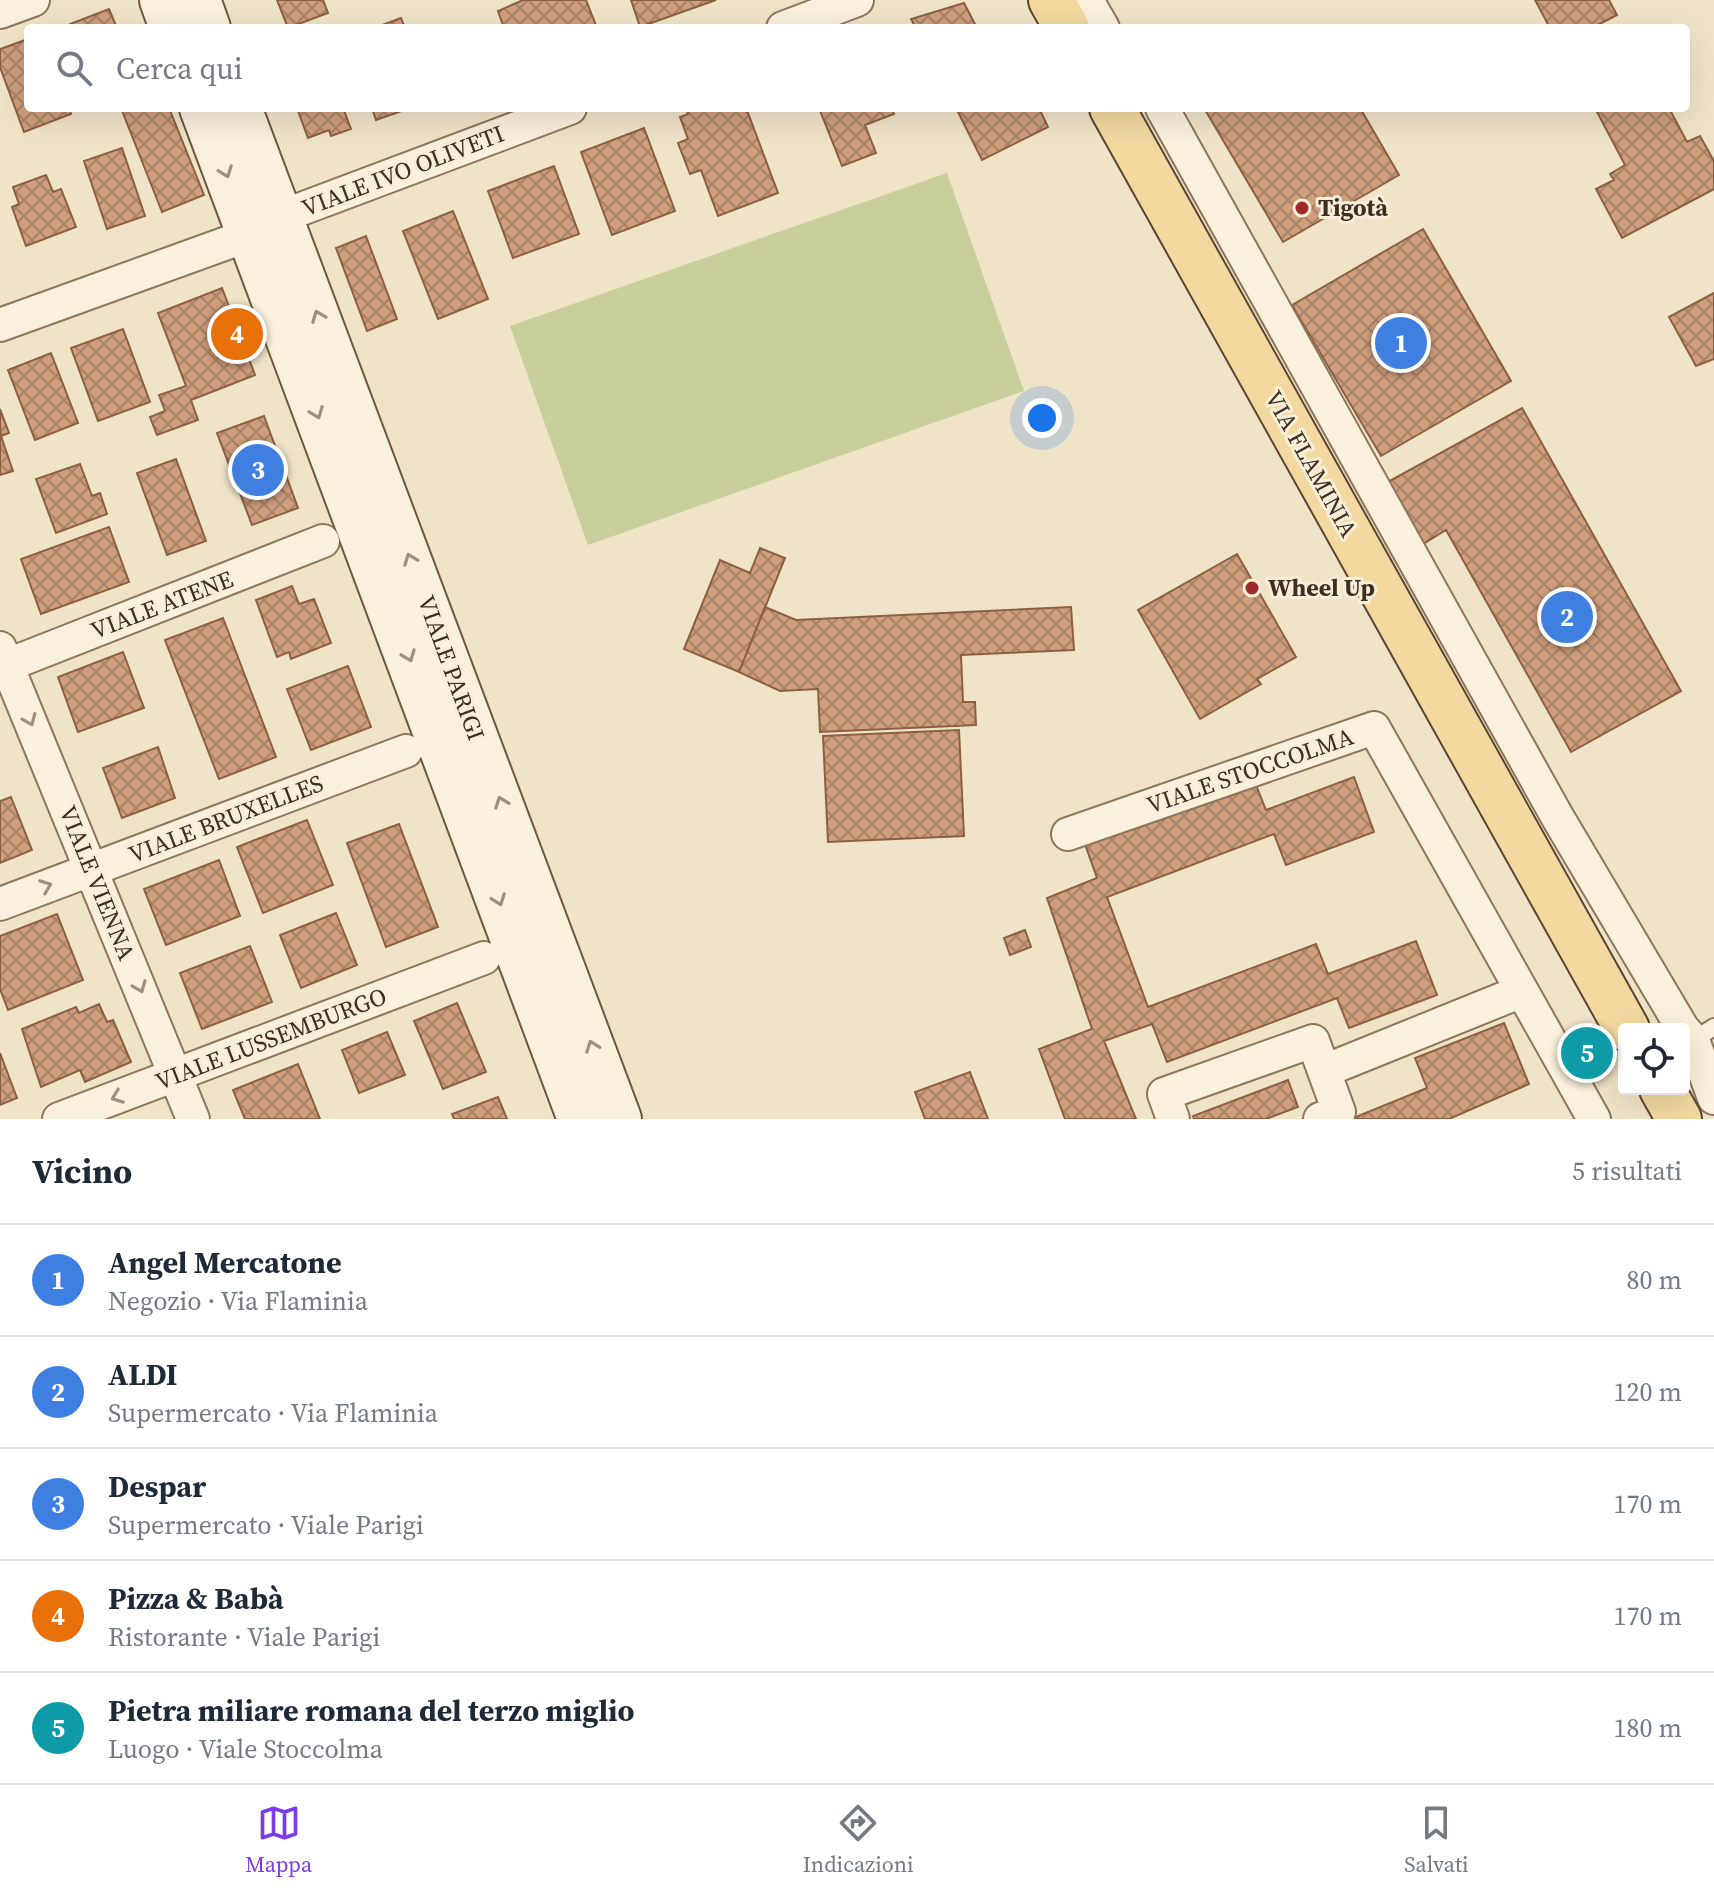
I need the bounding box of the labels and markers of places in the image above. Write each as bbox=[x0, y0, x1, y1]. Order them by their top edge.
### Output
place label: Tigotà bbox=[1318, 191, 1388, 224]
marker: Tigotà bbox=[1293, 199, 1311, 217]
pin: 4 bbox=[211, 304, 263, 364]
pin: 1 bbox=[1375, 313, 1427, 373]
pin: 3 bbox=[232, 440, 284, 500]
place label: Wheel Up bbox=[1268, 571, 1375, 604]
marker: Wheel Up bbox=[1243, 579, 1261, 597]
pin: 2 bbox=[1541, 587, 1593, 647]
pin: 5 bbox=[1561, 1023, 1613, 1083]

